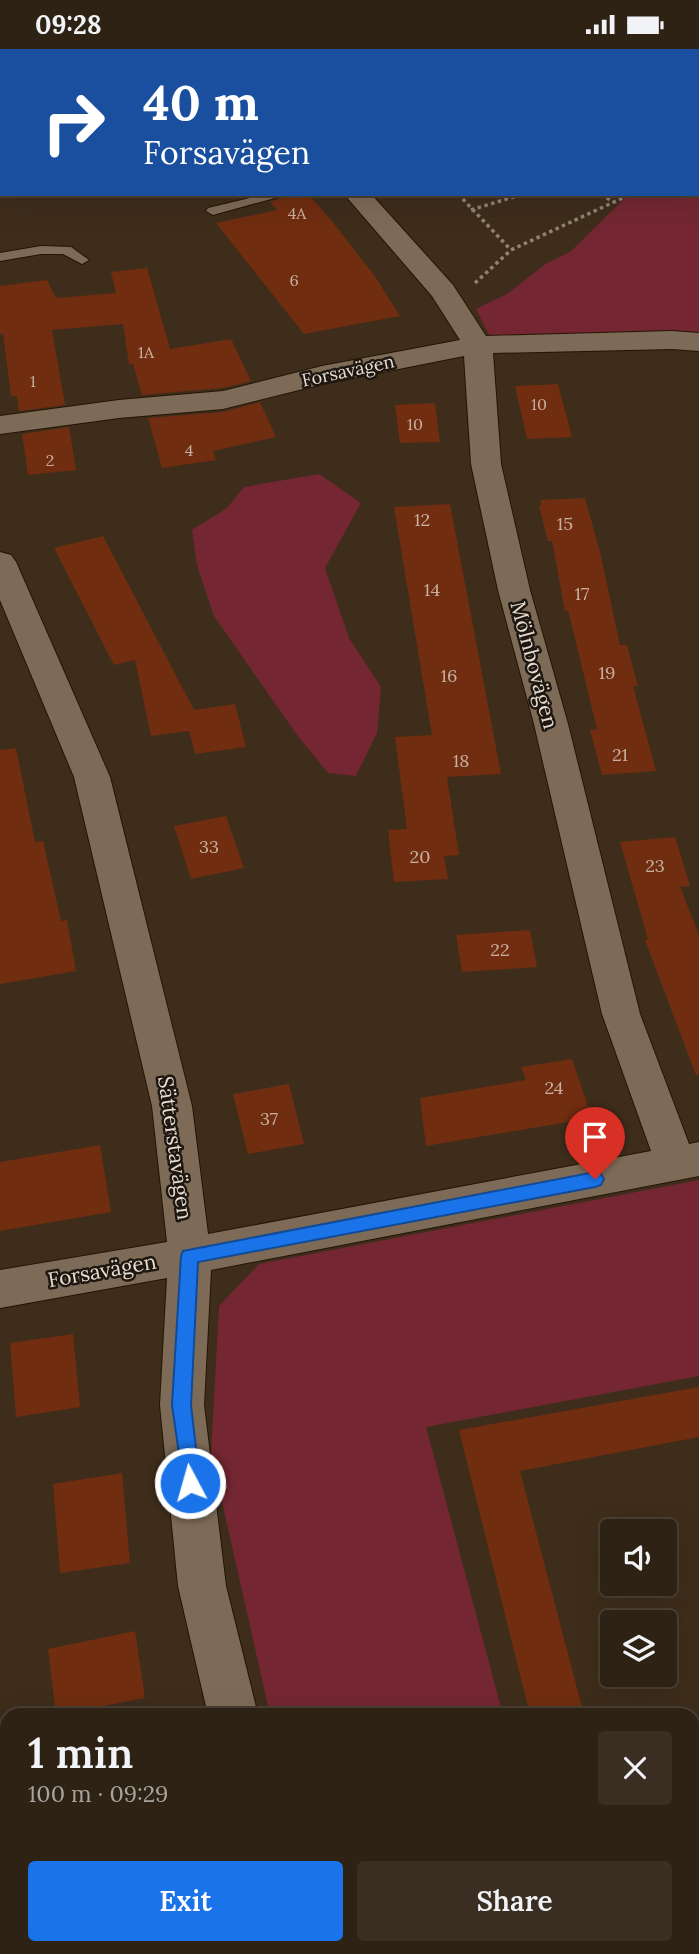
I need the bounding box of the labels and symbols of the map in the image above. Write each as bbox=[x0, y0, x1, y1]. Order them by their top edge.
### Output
house number: 4A bbox=[288, 203, 307, 223]
house number: 6 bbox=[289, 270, 299, 290]
house number: 1A bbox=[138, 342, 155, 362]
street label: Forsavägen bbox=[299, 349, 396, 392]
house number: 1 bbox=[30, 371, 36, 391]
house number: 10 bbox=[531, 394, 547, 414]
house number: 10 bbox=[407, 414, 423, 434]
house number: 4 bbox=[185, 440, 194, 460]
house number: 2 bbox=[46, 450, 54, 470]
house number: 12 bbox=[414, 508, 430, 531]
house number: 15 bbox=[557, 512, 573, 535]
house number: 14 bbox=[424, 578, 440, 601]
house number: 17 bbox=[575, 582, 589, 605]
street label: Mölnbovägen bbox=[504, 598, 565, 732]
house number: 19 bbox=[599, 661, 615, 684]
house number: 16 bbox=[441, 664, 457, 687]
house number: 21 bbox=[612, 743, 628, 766]
house number: 18 bbox=[453, 749, 469, 772]
house number: 33 bbox=[199, 835, 219, 858]
house number: 20 bbox=[410, 845, 430, 868]
house number: 23 bbox=[645, 854, 665, 877]
house number: 22 bbox=[490, 938, 510, 961]
street label: Sätterstavägen bbox=[152, 1074, 199, 1222]
house number: 24 bbox=[544, 1076, 564, 1099]
house number: 37 bbox=[260, 1107, 278, 1130]
pin bbox=[565, 1107, 625, 1179]
street label: Forsavägen bbox=[46, 1248, 159, 1293]
position arrow bbox=[153, 1446, 227, 1520]

